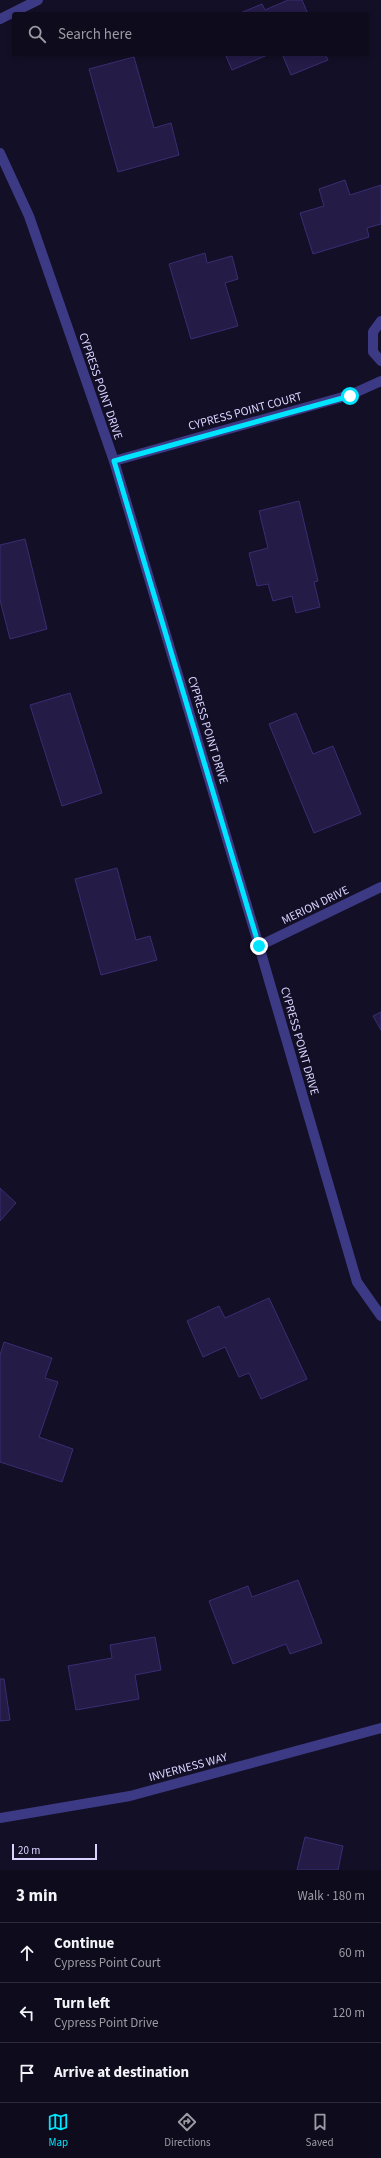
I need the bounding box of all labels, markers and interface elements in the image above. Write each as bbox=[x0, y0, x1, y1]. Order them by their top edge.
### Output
search box bbox=[12, 12, 369, 56]
icon: search bbox=[26, 23, 48, 45]
text: Search here bbox=[58, 24, 132, 45]
street label: CYPRESS POINT DRIVE bbox=[74, 331, 127, 442]
route start bbox=[341, 387, 359, 405]
street label: CYPRESS POINT COURT bbox=[186, 388, 305, 435]
street label: CYPRESS POINT DRIVE bbox=[183, 674, 232, 786]
street label: MERION DRIVE bbox=[279, 882, 352, 929]
route end bbox=[250, 937, 268, 955]
street label: CYPRESS POINT DRIVE bbox=[276, 985, 323, 1097]
street label: INVERNESS WAY bbox=[147, 1749, 230, 1786]
scale bar bbox=[12, 1842, 97, 1861]
text: 20 m bbox=[18, 1843, 40, 1858]
text: 3 min bbox=[16, 1884, 57, 1908]
text: Walk · 180 m bbox=[297, 1887, 365, 1905]
text: Continue bbox=[54, 1933, 114, 1954]
icon: ahead bbox=[16, 1942, 38, 1964]
text: 60 m bbox=[339, 1944, 365, 1962]
text: Cypress Point Court bbox=[54, 1954, 161, 1972]
text: Turn left bbox=[54, 1993, 110, 2014]
icon: left bbox=[16, 2002, 38, 2024]
text: 120 m bbox=[332, 2004, 365, 2022]
text: Cypress Point Drive bbox=[54, 2014, 158, 2032]
icon: arrive bbox=[16, 2062, 38, 2084]
text: Arrive at destination bbox=[54, 2062, 189, 2083]
tab: Map bbox=[47, 2111, 69, 2150]
tab: Directions bbox=[164, 2111, 211, 2150]
tab: Saved bbox=[306, 2111, 334, 2150]

